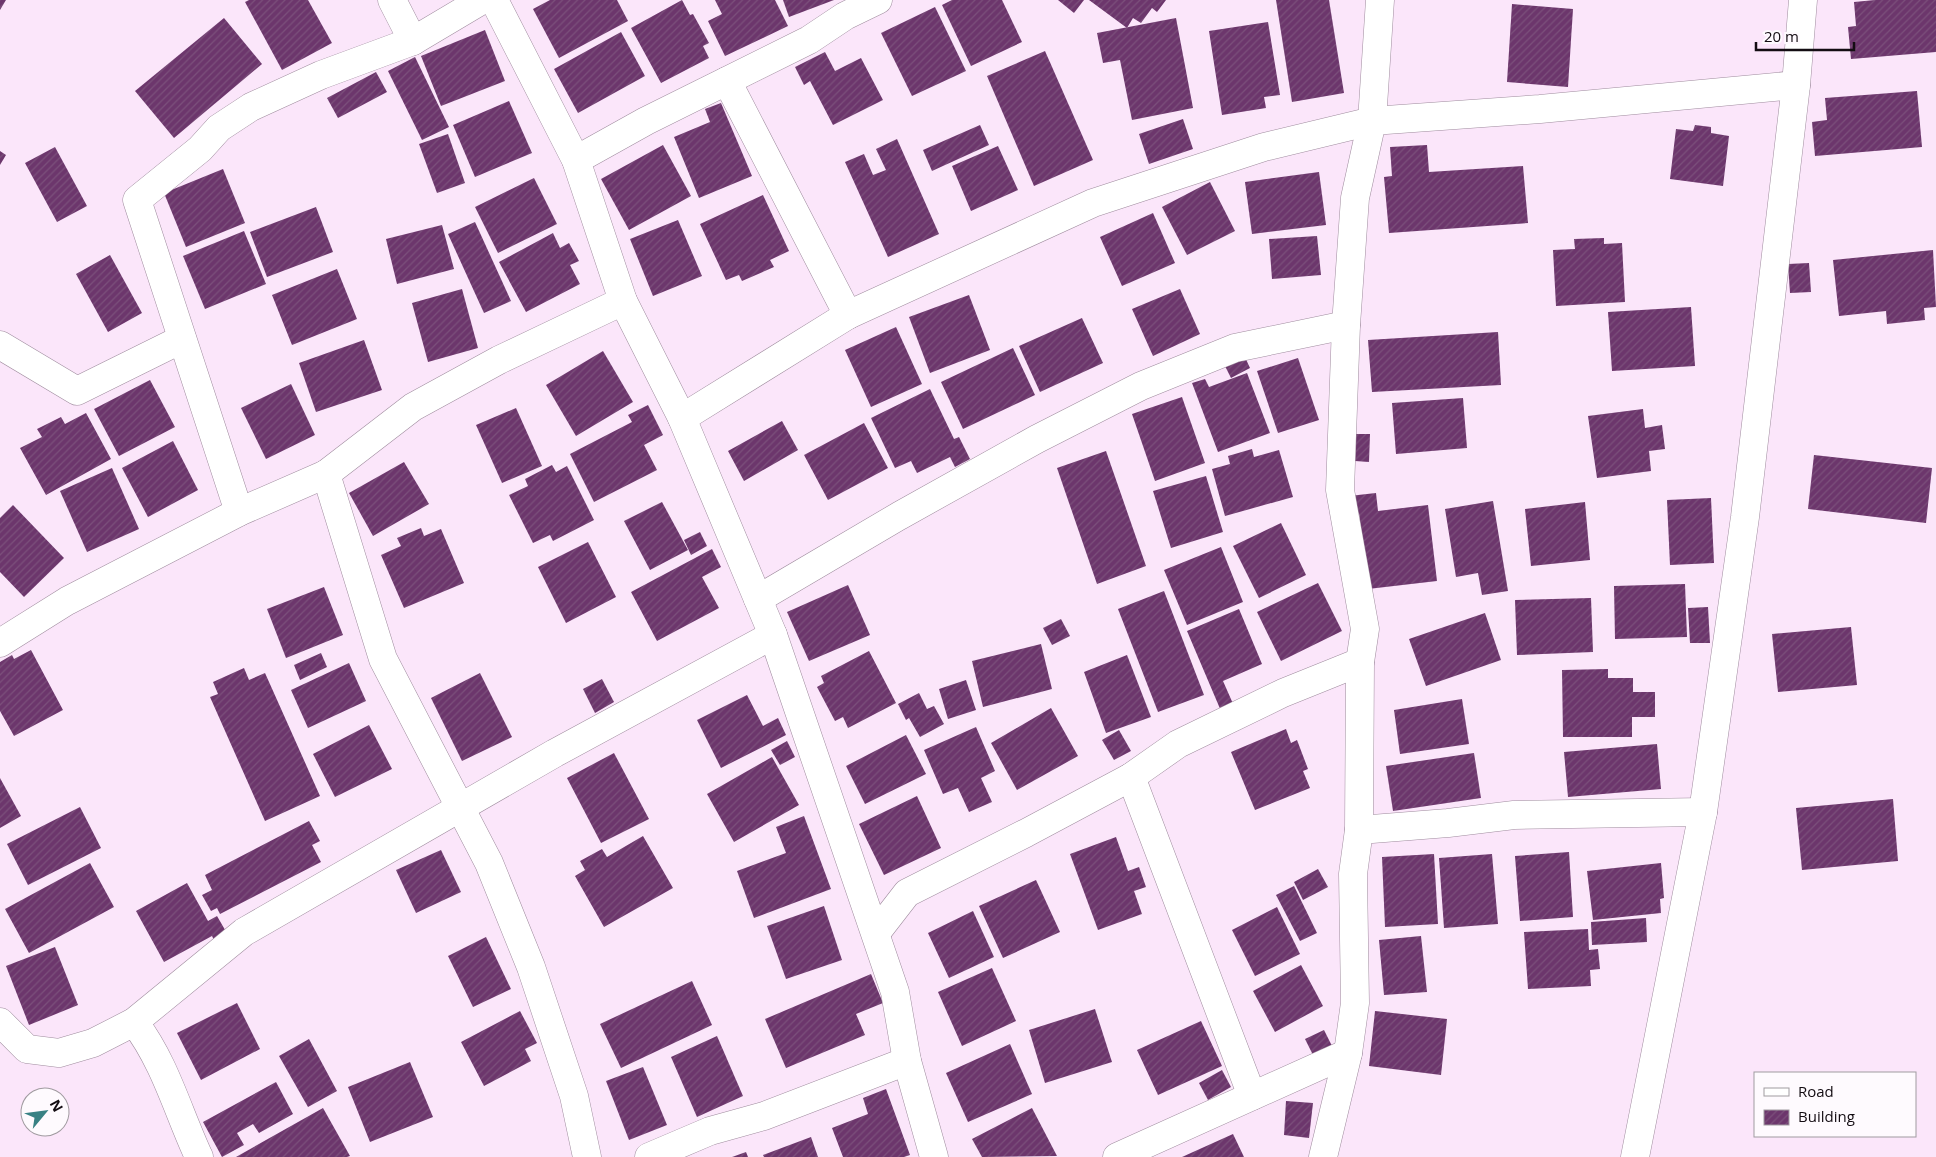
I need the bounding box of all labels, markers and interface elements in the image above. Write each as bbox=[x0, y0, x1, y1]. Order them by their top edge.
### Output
scale bar bbox=[1756, 20, 1854, 52]
text: 20 m bbox=[1764, 26, 1799, 46]
legend bbox=[1754, 1072, 1916, 1137]
text: Road bbox=[1798, 1081, 1834, 1101]
north arrow bbox=[20, 1087, 70, 1137]
text: N bbox=[46, 1096, 68, 1115]
text: Building bbox=[1798, 1106, 1855, 1126]

